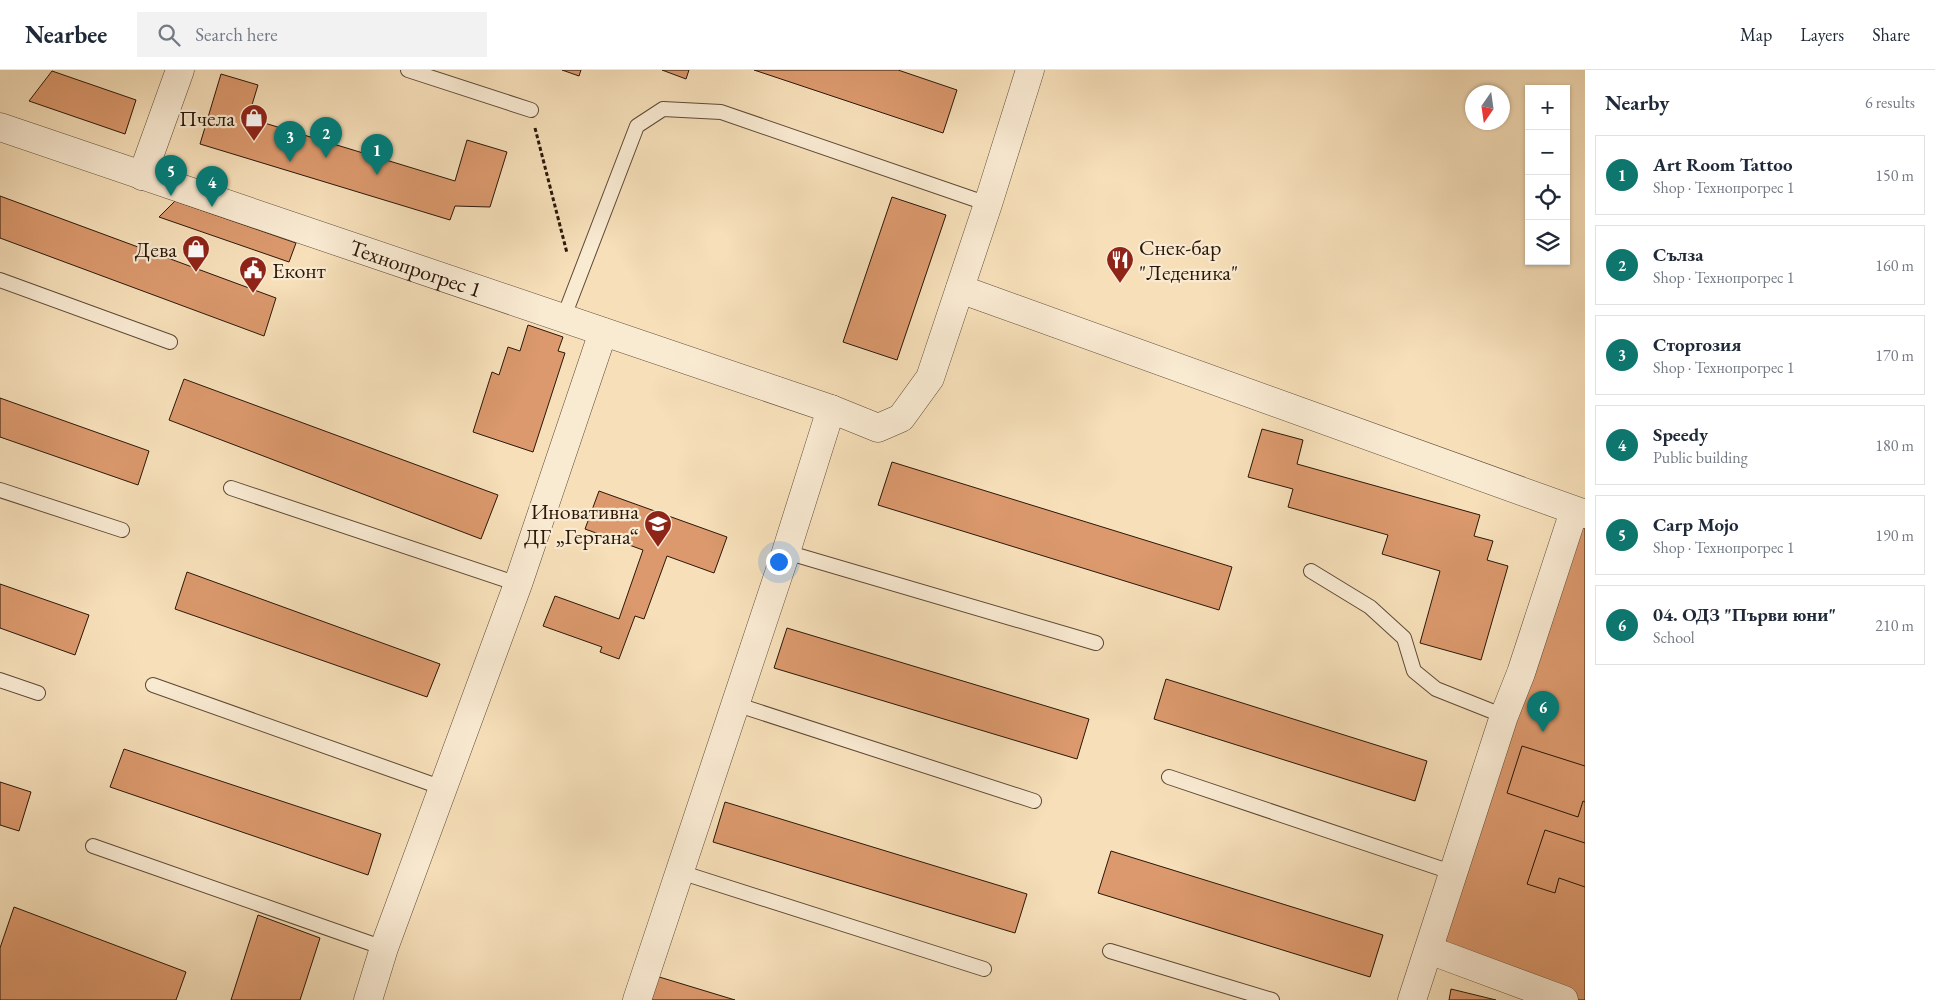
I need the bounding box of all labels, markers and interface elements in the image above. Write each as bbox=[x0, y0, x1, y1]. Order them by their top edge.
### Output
search box bbox=[137, 12, 487, 57]
text: Nearbee bbox=[25, 19, 107, 50]
icon: search bbox=[155, 21, 183, 49]
text: Search here bbox=[195, 22, 278, 47]
text: Map bbox=[1740, 23, 1772, 46]
text: Layers bbox=[1800, 23, 1844, 46]
text: Share bbox=[1872, 23, 1910, 46]
north arrow bbox=[1465, 85, 1510, 130]
map controls bbox=[1525, 85, 1570, 265]
button: + bbox=[1525, 85, 1570, 130]
text: Nearby bbox=[1605, 89, 1669, 116]
text: 6 results bbox=[1865, 92, 1915, 113]
shop icon: Пчела bbox=[239, 103, 269, 142]
place label: Пчела bbox=[179, 104, 235, 133]
pin: 2 bbox=[310, 117, 342, 158]
pin: 3 bbox=[274, 121, 306, 162]
button: − bbox=[1525, 130, 1570, 175]
pin: 1 bbox=[361, 134, 393, 175]
text: Art Room Tattoo bbox=[1653, 152, 1792, 177]
pin: 5 bbox=[155, 155, 187, 196]
text: 1 bbox=[1618, 165, 1626, 186]
text: 150 m bbox=[1875, 165, 1914, 186]
pin: 4 bbox=[196, 166, 228, 207]
button: locate bbox=[1525, 175, 1570, 220]
text: Shop · Технопрогрес 1 bbox=[1653, 177, 1794, 198]
button: layers bbox=[1525, 220, 1570, 265]
street label: Технопрогрес 1 bbox=[346, 233, 485, 304]
place label: Снек-бар "Леденика" bbox=[1139, 233, 1238, 287]
shop icon: Дева bbox=[181, 234, 211, 273]
place label: Дева bbox=[135, 235, 177, 264]
text: Сълза bbox=[1653, 242, 1704, 267]
restaurant icon: Снек-бар "Леденика" bbox=[1105, 245, 1135, 284]
public building icon: Еконт bbox=[238, 255, 268, 294]
text: 2 bbox=[1618, 255, 1626, 276]
text: 160 m bbox=[1875, 255, 1914, 276]
place label: Еконт bbox=[272, 256, 326, 285]
text: Shop · Технопрогрес 1 bbox=[1653, 267, 1794, 288]
text: Сторгозия bbox=[1653, 332, 1741, 357]
text: 3 bbox=[1618, 345, 1626, 366]
text: 170 m bbox=[1875, 345, 1914, 366]
text: Shop · Технопрогрес 1 bbox=[1653, 357, 1794, 378]
text: Speedy bbox=[1653, 422, 1708, 447]
text: 4 bbox=[1618, 435, 1626, 456]
text: 180 m bbox=[1875, 435, 1914, 456]
text: Public building bbox=[1653, 447, 1748, 468]
place label: Иновативна ДГ „Гергана“ bbox=[524, 497, 639, 551]
school or university icon: Иновативна ДГ „Гергана“ bbox=[643, 509, 673, 548]
text: Carp Mojo bbox=[1653, 512, 1739, 537]
text: 5 bbox=[1618, 525, 1626, 546]
text: 190 m bbox=[1875, 525, 1914, 546]
text: Shop · Технопрогрес 1 bbox=[1653, 537, 1794, 558]
your location bbox=[766, 549, 792, 575]
text: 04. ОДЗ "Първи юни" bbox=[1653, 602, 1836, 627]
text: 6 bbox=[1618, 615, 1626, 636]
text: 210 m bbox=[1875, 615, 1914, 636]
text: School bbox=[1653, 627, 1695, 648]
pin: 6 bbox=[1527, 691, 1559, 732]

